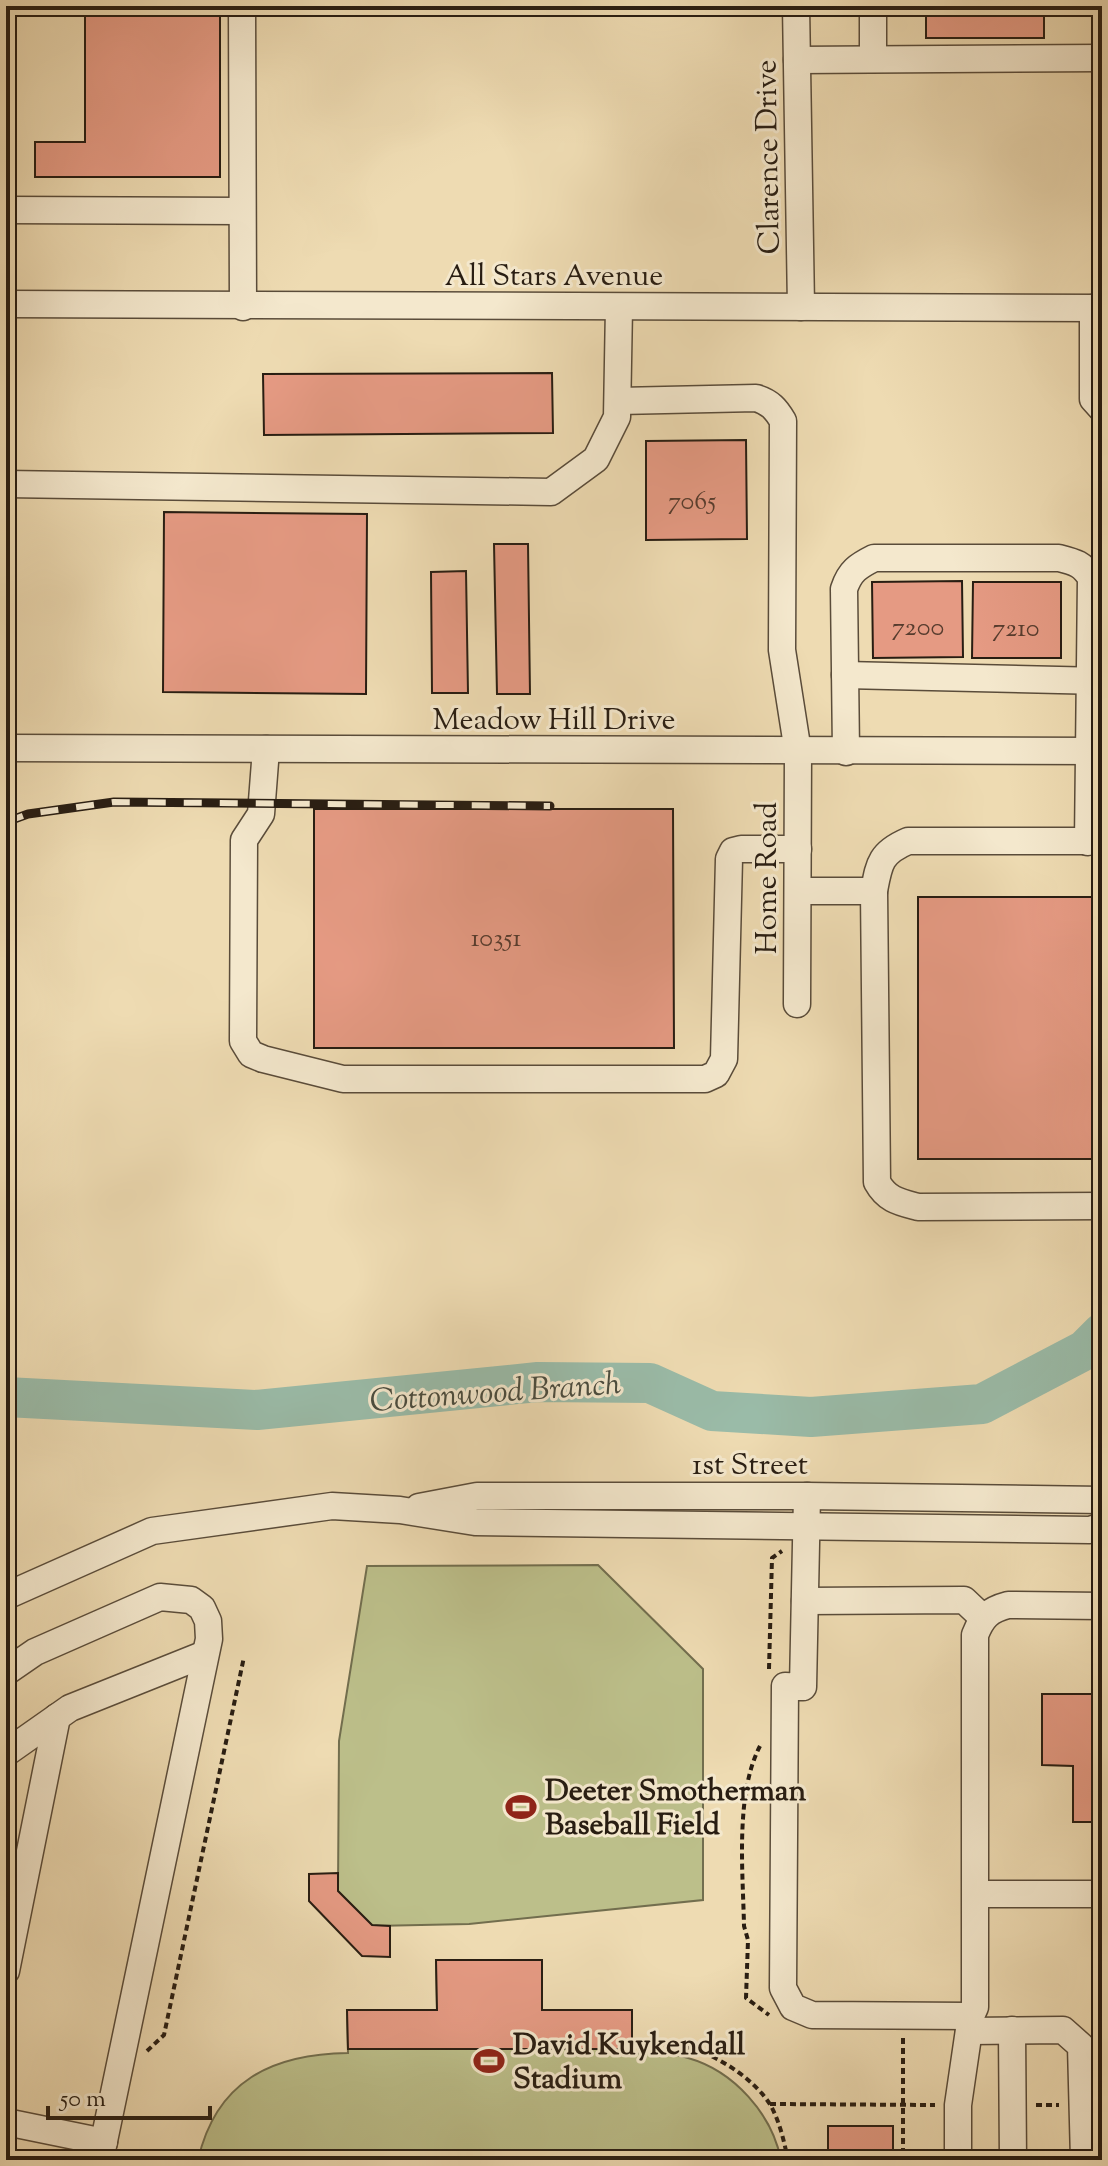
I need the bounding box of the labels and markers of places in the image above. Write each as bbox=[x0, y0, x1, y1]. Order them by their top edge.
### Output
place label: Deeter Smotherman Baseball Field bbox=[545, 1771, 807, 1848]
sports icon: Deeter Smotherman Baseball Field bbox=[504, 1790, 538, 1824]
place label: David Kuykendall Stadium bbox=[513, 2025, 746, 2102]
sports icon: David Kuykendall Stadium bbox=[472, 2044, 506, 2078]

